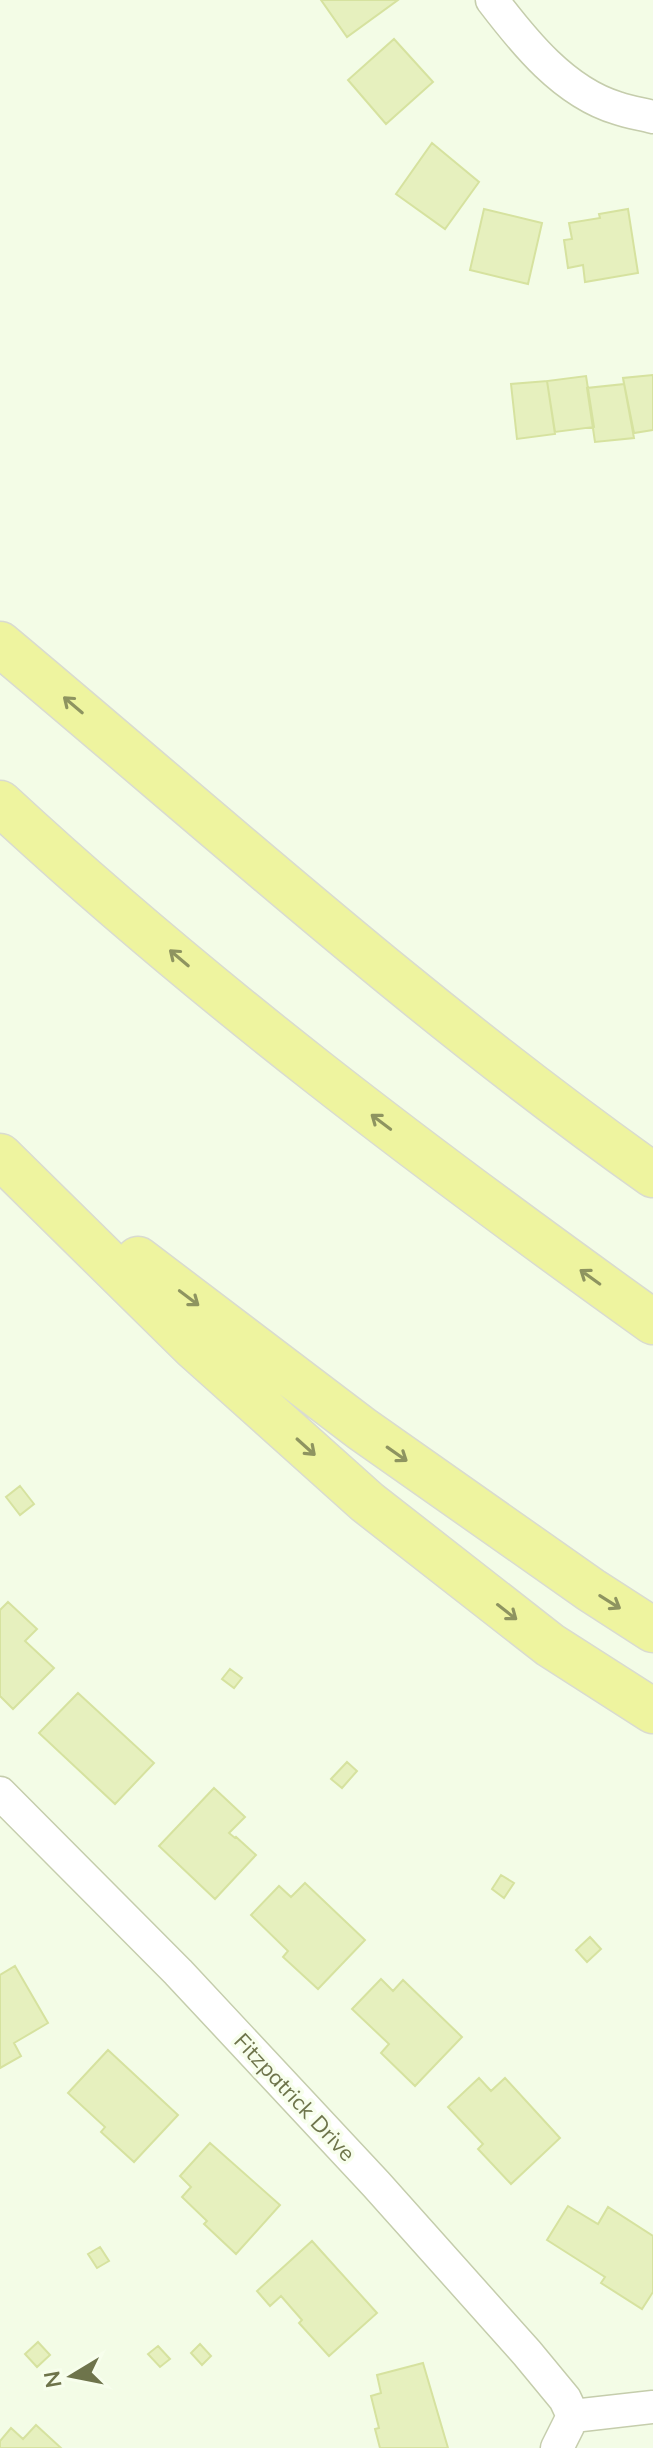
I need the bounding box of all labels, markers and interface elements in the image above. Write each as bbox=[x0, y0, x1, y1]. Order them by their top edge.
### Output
one-way arrow bbox=[63, 696, 84, 714]
one-way arrow bbox=[170, 949, 190, 967]
one-way arrow bbox=[371, 1113, 392, 1130]
one-way arrow bbox=[579, 1269, 601, 1285]
one-way arrow bbox=[178, 1289, 199, 1306]
one-way arrow bbox=[296, 1438, 316, 1457]
one-way arrow bbox=[385, 1446, 407, 1462]
one-way arrow bbox=[598, 1595, 621, 1611]
one-way arrow bbox=[496, 1603, 517, 1620]
street label: Fitzpatrick Drive bbox=[228, 2027, 362, 2167]
north arrow bbox=[32, 2336, 112, 2416]
text: N bbox=[37, 2369, 68, 2390]

